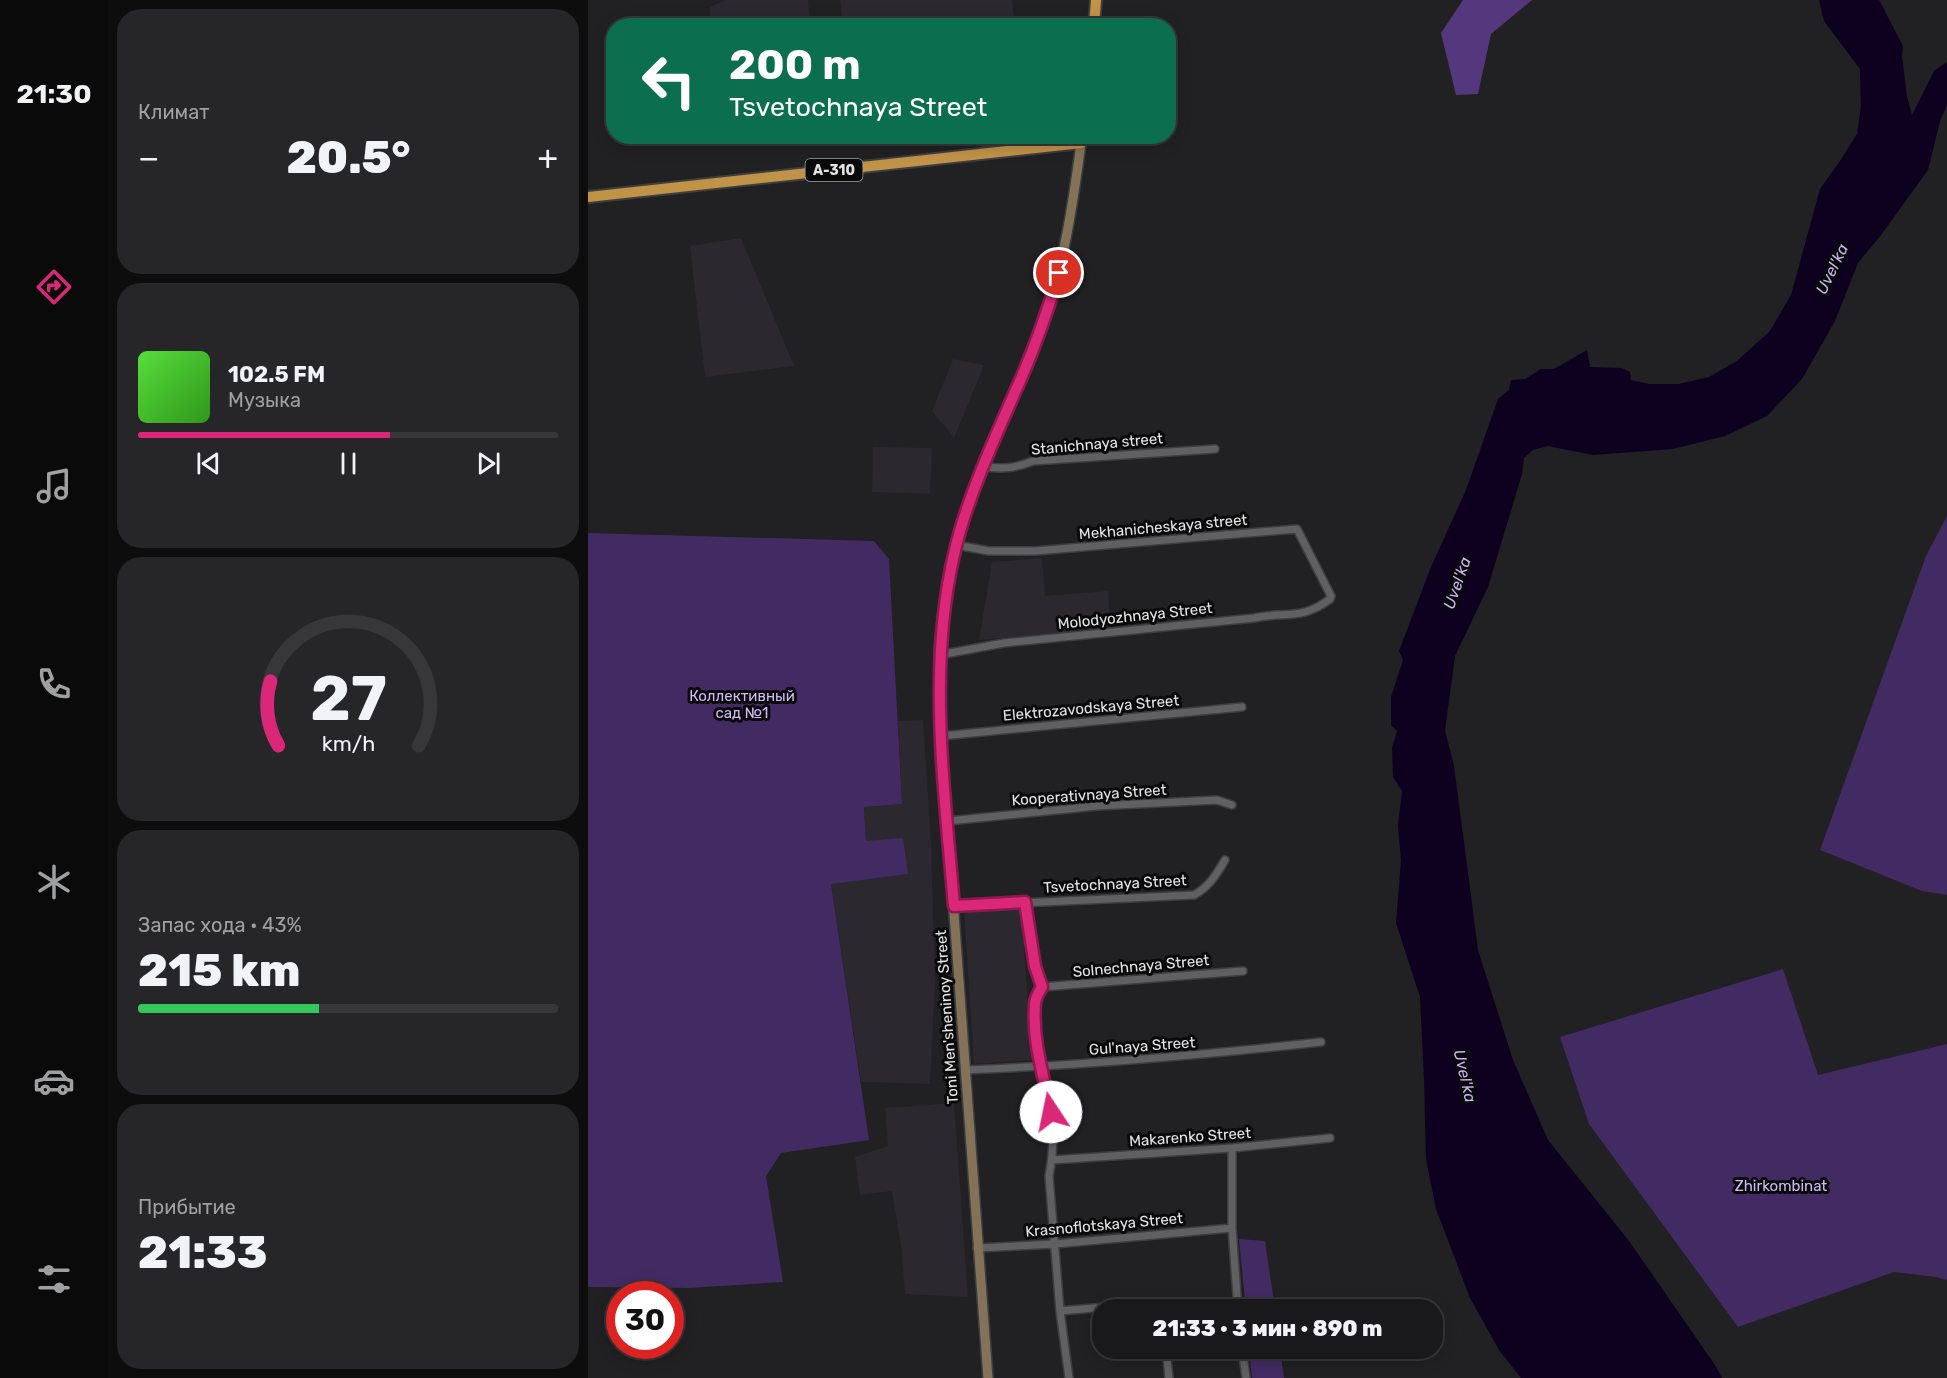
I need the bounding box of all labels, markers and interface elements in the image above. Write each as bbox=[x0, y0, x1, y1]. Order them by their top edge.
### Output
text: 200 m bbox=[729, 40, 861, 90]
icon: left bbox=[630, 42, 708, 120]
text: 21:30 bbox=[16, 78, 92, 110]
text: Tsvetochnaya Street bbox=[729, 91, 987, 123]
text: Климат bbox=[138, 100, 210, 124]
text: 20.5° bbox=[286, 131, 411, 184]
text: − bbox=[138, 138, 159, 177]
text: + bbox=[537, 138, 558, 177]
road number: А-310 bbox=[806, 159, 862, 181]
water label: Uvel'ka bbox=[1812, 241, 1852, 297]
pin bbox=[1033, 247, 1084, 298]
icon: arrive bbox=[1042, 256, 1075, 289]
icon: directions bbox=[33, 266, 75, 308]
text: 102.5 FM bbox=[228, 361, 325, 388]
text: Музыка bbox=[228, 388, 301, 412]
street label: Stanichnaya street bbox=[1030, 429, 1164, 459]
icon: previous bbox=[192, 447, 225, 480]
icon: pause bbox=[332, 447, 365, 480]
icon: next bbox=[472, 447, 505, 480]
icon: music bbox=[33, 465, 75, 507]
street label: Mekhanicheskaya street bbox=[1078, 511, 1248, 543]
water label: Uvel'ka bbox=[1439, 555, 1475, 611]
street label: Molodyozhnaya Street bbox=[1057, 599, 1213, 633]
text: 27 bbox=[310, 662, 386, 736]
icon: phone bbox=[33, 663, 75, 705]
park label: Коллективный сад №1 bbox=[689, 687, 795, 722]
street label: Elektrozavodskaya Street bbox=[1002, 691, 1180, 725]
text: km/h bbox=[321, 731, 375, 756]
street label: Kooperativnaya Street bbox=[1011, 781, 1167, 809]
icon: climate bbox=[33, 861, 75, 903]
street label: Tsvetochnaya Street bbox=[1043, 871, 1187, 897]
text: Запас хода · 43% bbox=[138, 913, 302, 937]
street label: Toni Men'sheninoy Street bbox=[932, 929, 962, 1105]
text: 215 km bbox=[138, 944, 301, 997]
street label: Solnechnaya Street bbox=[1072, 951, 1210, 981]
street label: Gul'naya Street bbox=[1088, 1033, 1196, 1059]
water label: Uvel'ka bbox=[1450, 1048, 1480, 1104]
icon: car bbox=[33, 1060, 75, 1102]
position arrow bbox=[1019, 1080, 1083, 1144]
street label: Makarenko Street bbox=[1128, 1124, 1252, 1150]
park label: Zhirkombinat bbox=[1735, 1177, 1827, 1195]
text: Прибытие bbox=[138, 1195, 236, 1219]
street label: Krasnoflotskaya Street bbox=[1024, 1209, 1184, 1241]
text: 21:33 bbox=[138, 1226, 268, 1279]
icon: filters bbox=[33, 1258, 75, 1300]
speed limit sign: 30 bbox=[606, 1281, 684, 1359]
text: 21:33 · 3 мин · 890 m bbox=[1153, 1315, 1382, 1342]

